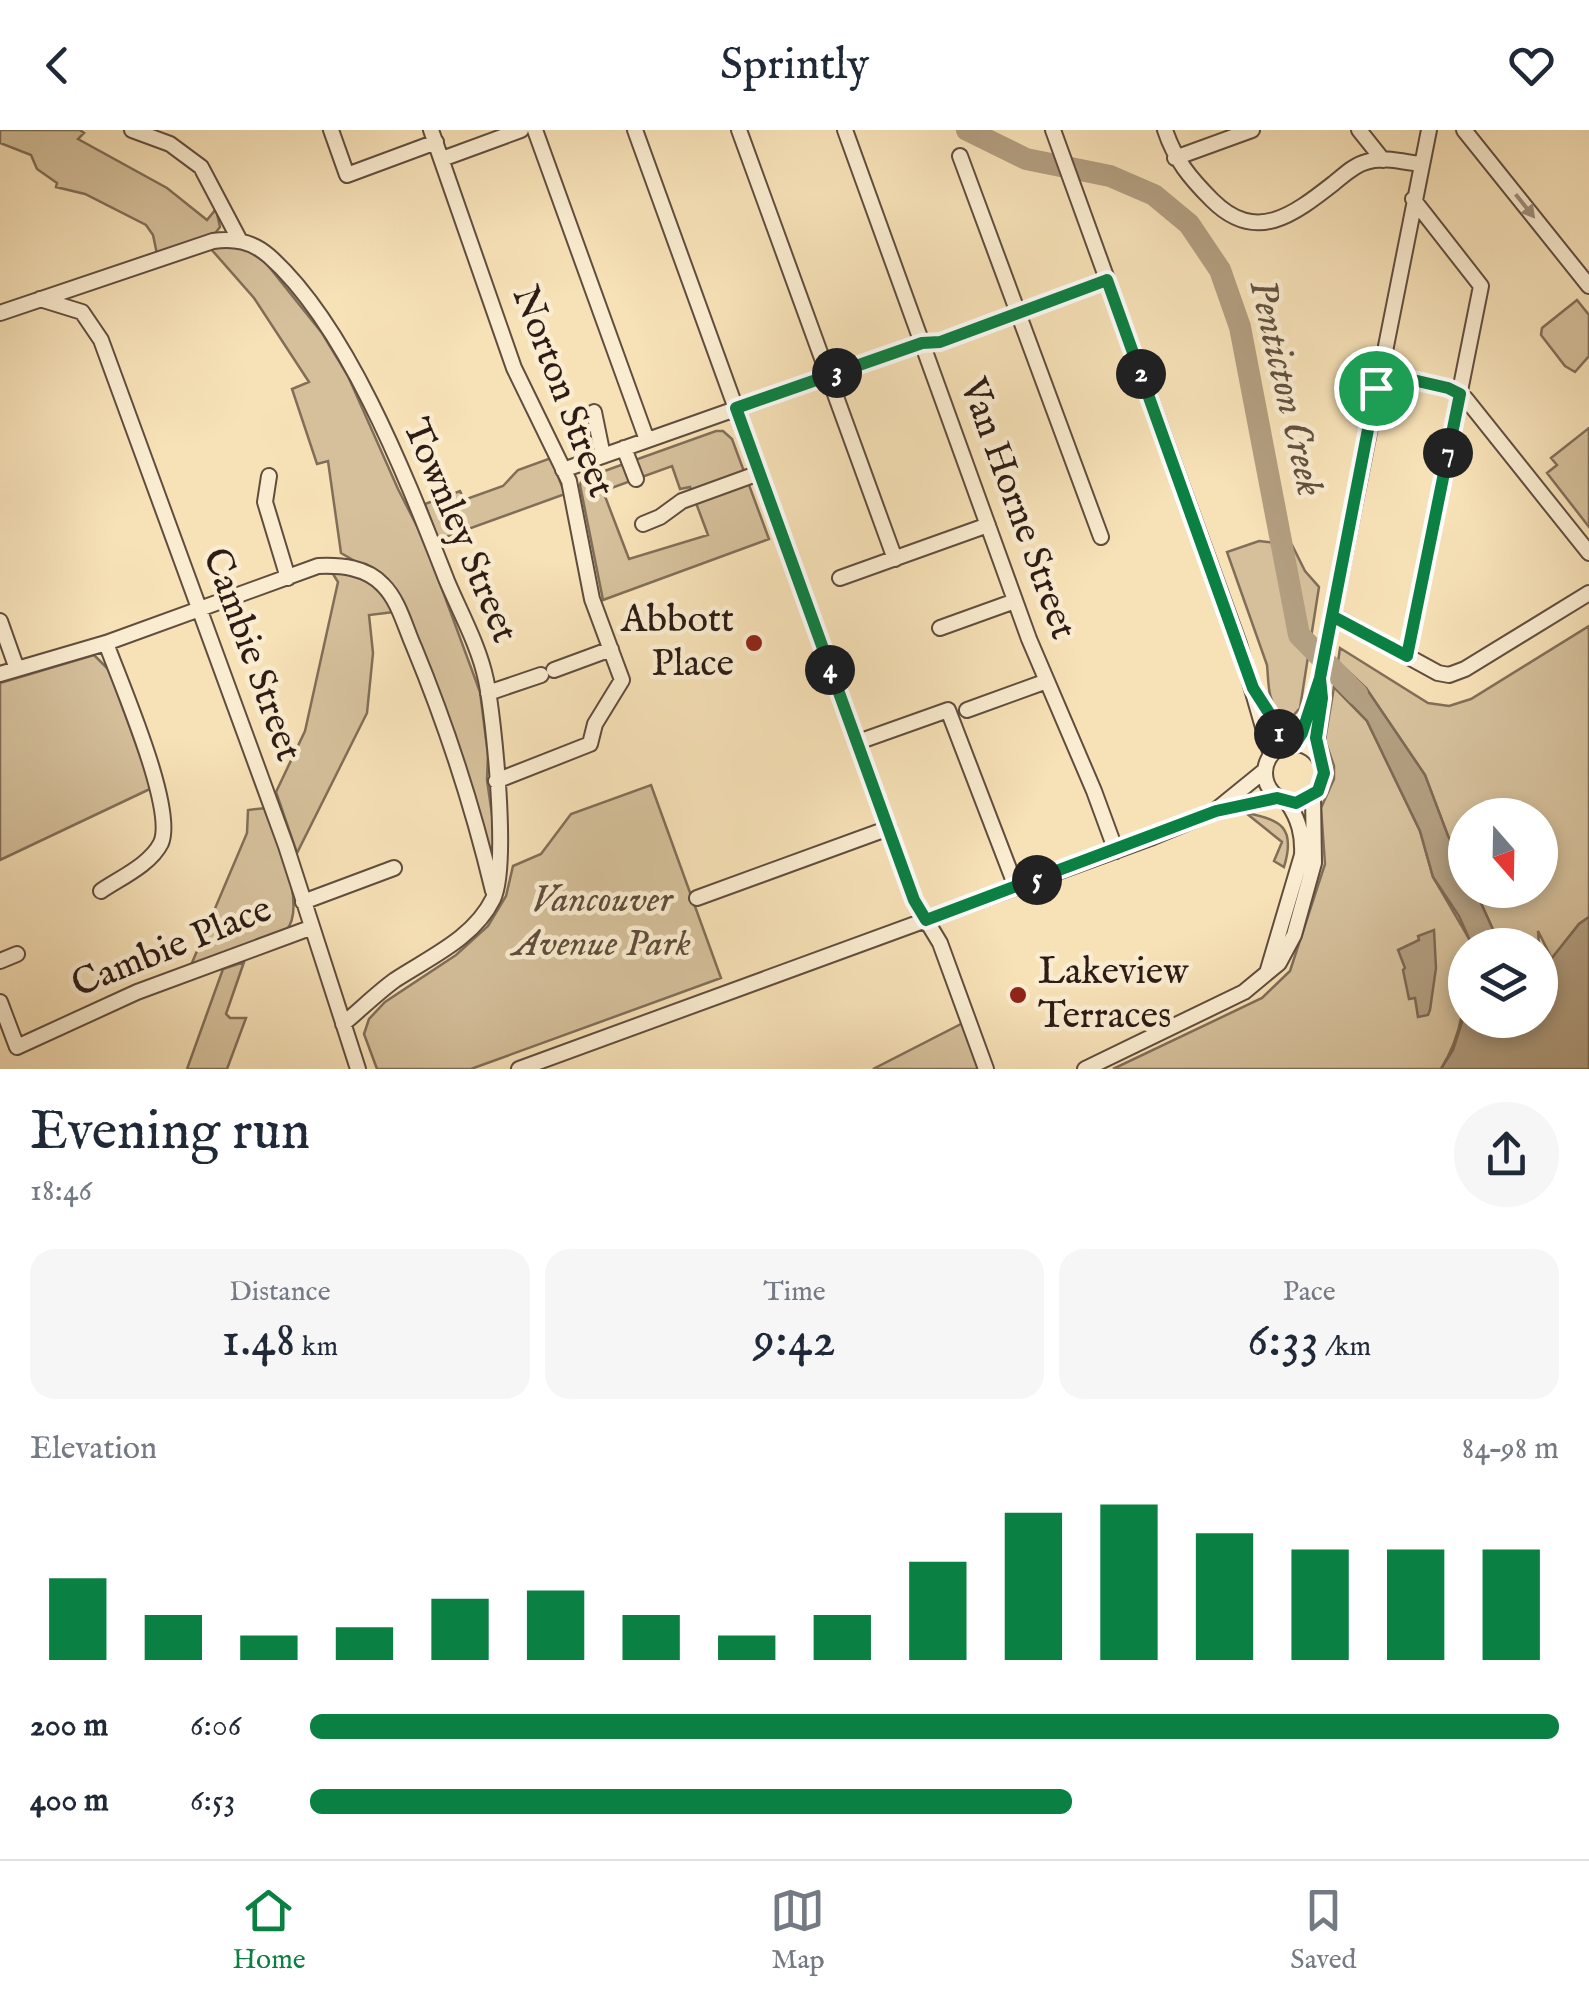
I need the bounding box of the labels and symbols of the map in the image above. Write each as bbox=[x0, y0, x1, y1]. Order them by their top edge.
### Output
one-way arrow bbox=[1514, 193, 1535, 219]
water label: Penticton Creek bbox=[1235, 275, 1335, 501]
street label: Norton Street bbox=[500, 280, 624, 504]
pin bbox=[1334, 346, 1419, 431]
pin: 3 bbox=[812, 348, 862, 398]
pin: 2 bbox=[1116, 349, 1166, 399]
street label: Van Horne Street bbox=[947, 371, 1086, 646]
street label: Townley Street bbox=[390, 412, 528, 650]
pin: 7 bbox=[1423, 428, 1473, 478]
street label: Cambie Street bbox=[190, 542, 312, 768]
place label: Abbott Place bbox=[620, 597, 734, 689]
marker: Abbott Place bbox=[743, 632, 765, 654]
pin: 4 bbox=[805, 645, 855, 695]
pin: 1 bbox=[1254, 709, 1304, 759]
north arrow bbox=[1448, 798, 1558, 908]
pin: 5 bbox=[1012, 855, 1062, 905]
park label: Vancouver Avenue Park bbox=[509, 877, 691, 969]
street label: Cambie Place bbox=[65, 886, 279, 1010]
place label: Lakeview Terraces bbox=[1038, 949, 1189, 1041]
marker: Lakeview Terraces bbox=[1007, 984, 1029, 1006]

